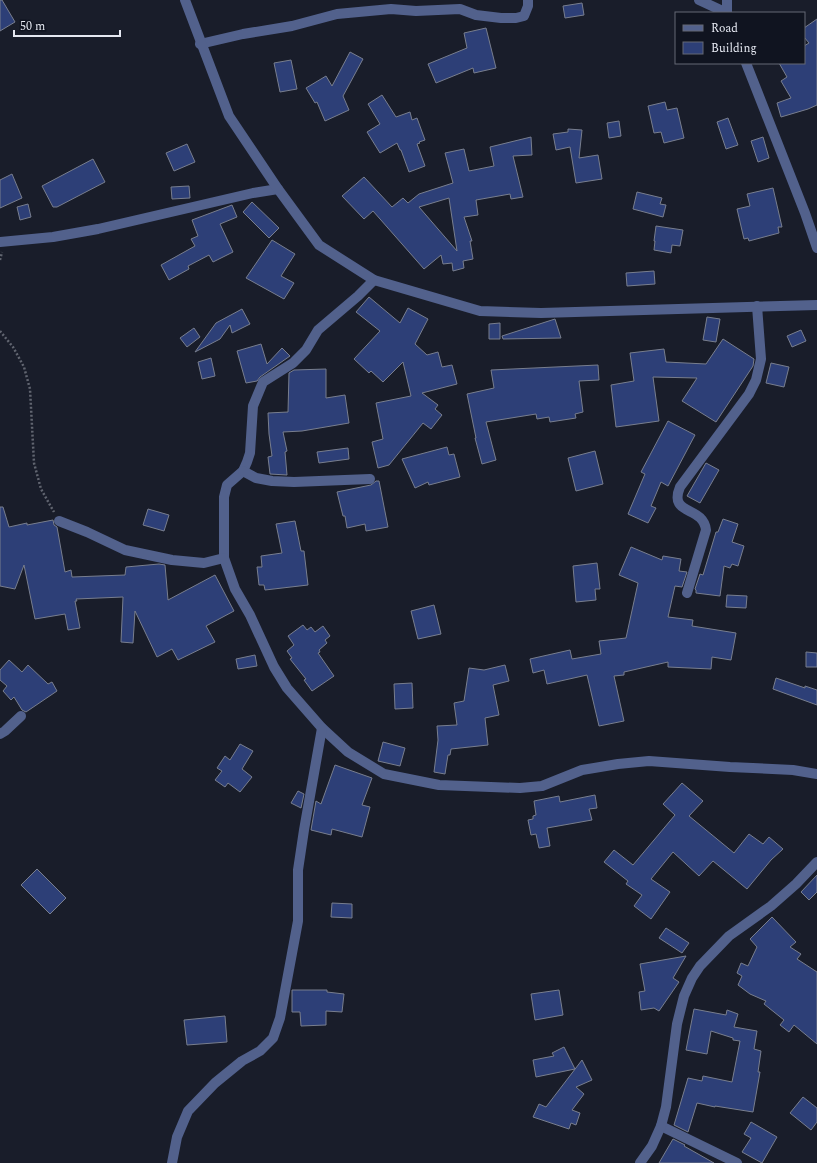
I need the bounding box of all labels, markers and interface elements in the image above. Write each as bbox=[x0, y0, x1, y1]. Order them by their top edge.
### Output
scale bar bbox=[14, 12, 120, 38]
legend bbox=[675, 12, 805, 64]
text: 50 m bbox=[20, 17, 45, 36]
text: Road bbox=[711, 19, 738, 38]
text: Building bbox=[711, 39, 757, 58]

